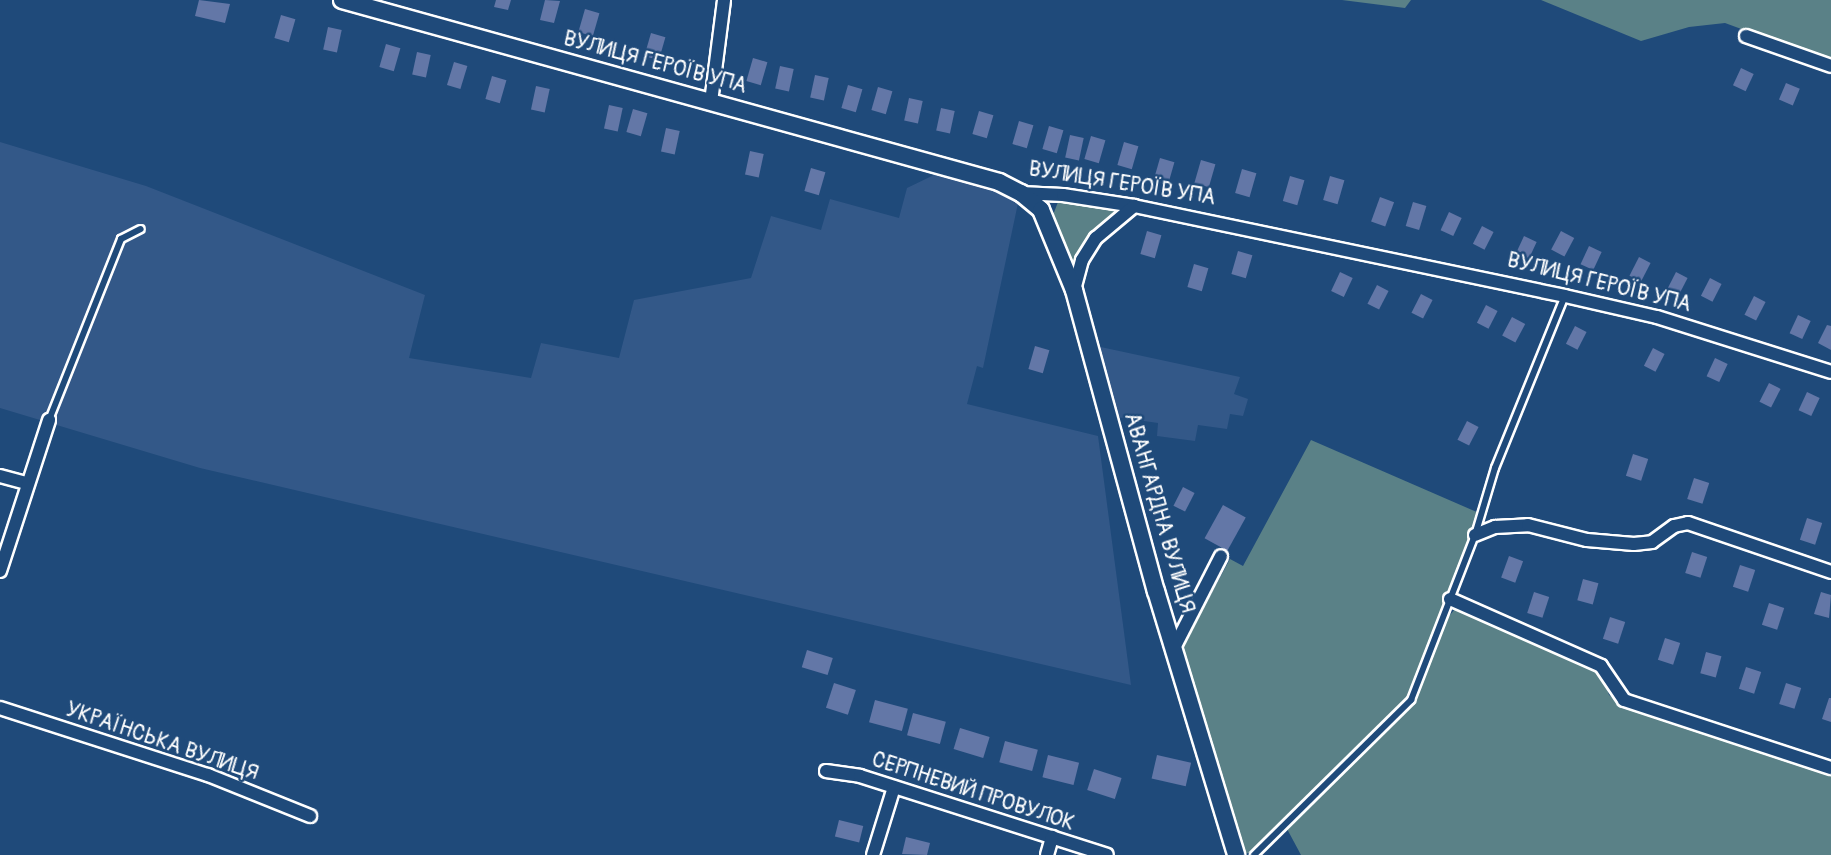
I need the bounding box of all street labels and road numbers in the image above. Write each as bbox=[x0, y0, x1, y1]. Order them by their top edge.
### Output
street label: ВУЛИЦЯ ГЕРОЇВ УПА bbox=[561, 26, 749, 100]
street label: ВУЛИЦЯ ГЕРОЇВ УПА bbox=[1027, 157, 1217, 211]
street label: ВУЛИЦЯ ГЕРОЇВ УПА bbox=[1504, 248, 1694, 318]
street label: АВАНГАРДНА ВУЛИЦЯ bbox=[1118, 410, 1200, 616]
street label: УКРАЇНСЬКА ВУЛИЦЯ bbox=[62, 697, 262, 787]
street label: СЕРПНЕВИЙ ПРОВУЛОК bbox=[868, 747, 1078, 837]

